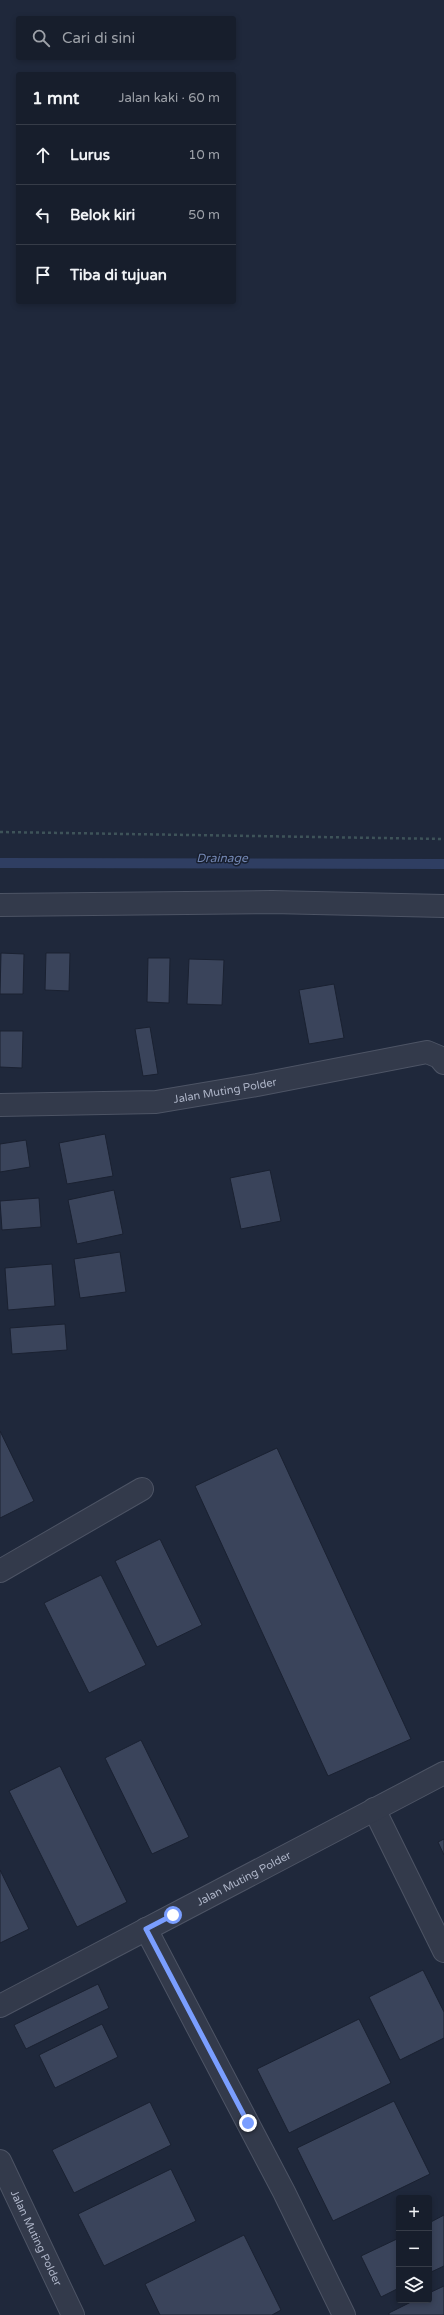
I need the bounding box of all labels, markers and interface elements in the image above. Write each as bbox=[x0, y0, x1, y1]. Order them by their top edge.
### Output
search box bbox=[16, 16, 236, 60]
icon: search bbox=[30, 27, 52, 49]
text: Cari di sini bbox=[62, 29, 135, 47]
text: 1 mnt bbox=[32, 88, 79, 109]
text: Jalan kaki · 60 m bbox=[118, 90, 220, 106]
icon: ahead bbox=[32, 144, 54, 166]
text: Lurus bbox=[70, 146, 110, 164]
text: 10 m bbox=[188, 147, 220, 163]
icon: left bbox=[32, 204, 54, 226]
text: Belok kiri bbox=[70, 206, 135, 224]
text: 50 m bbox=[188, 207, 220, 223]
icon: arrive bbox=[32, 264, 54, 286]
text: Tiba di tujuan bbox=[70, 266, 167, 284]
water label: Drainage bbox=[196, 851, 249, 865]
street label: Jalan Muting Polder bbox=[172, 1075, 279, 1106]
street label: Jalan Muting Polder bbox=[194, 1848, 294, 1909]
route start bbox=[164, 1906, 182, 1924]
route end bbox=[239, 2114, 257, 2132]
street label: Jalan Muting Polder bbox=[8, 2188, 65, 2289]
map controls bbox=[396, 2195, 432, 2303]
button: + bbox=[396, 2195, 432, 2231]
button: − bbox=[396, 2231, 432, 2267]
button: layers bbox=[396, 2267, 432, 2303]

